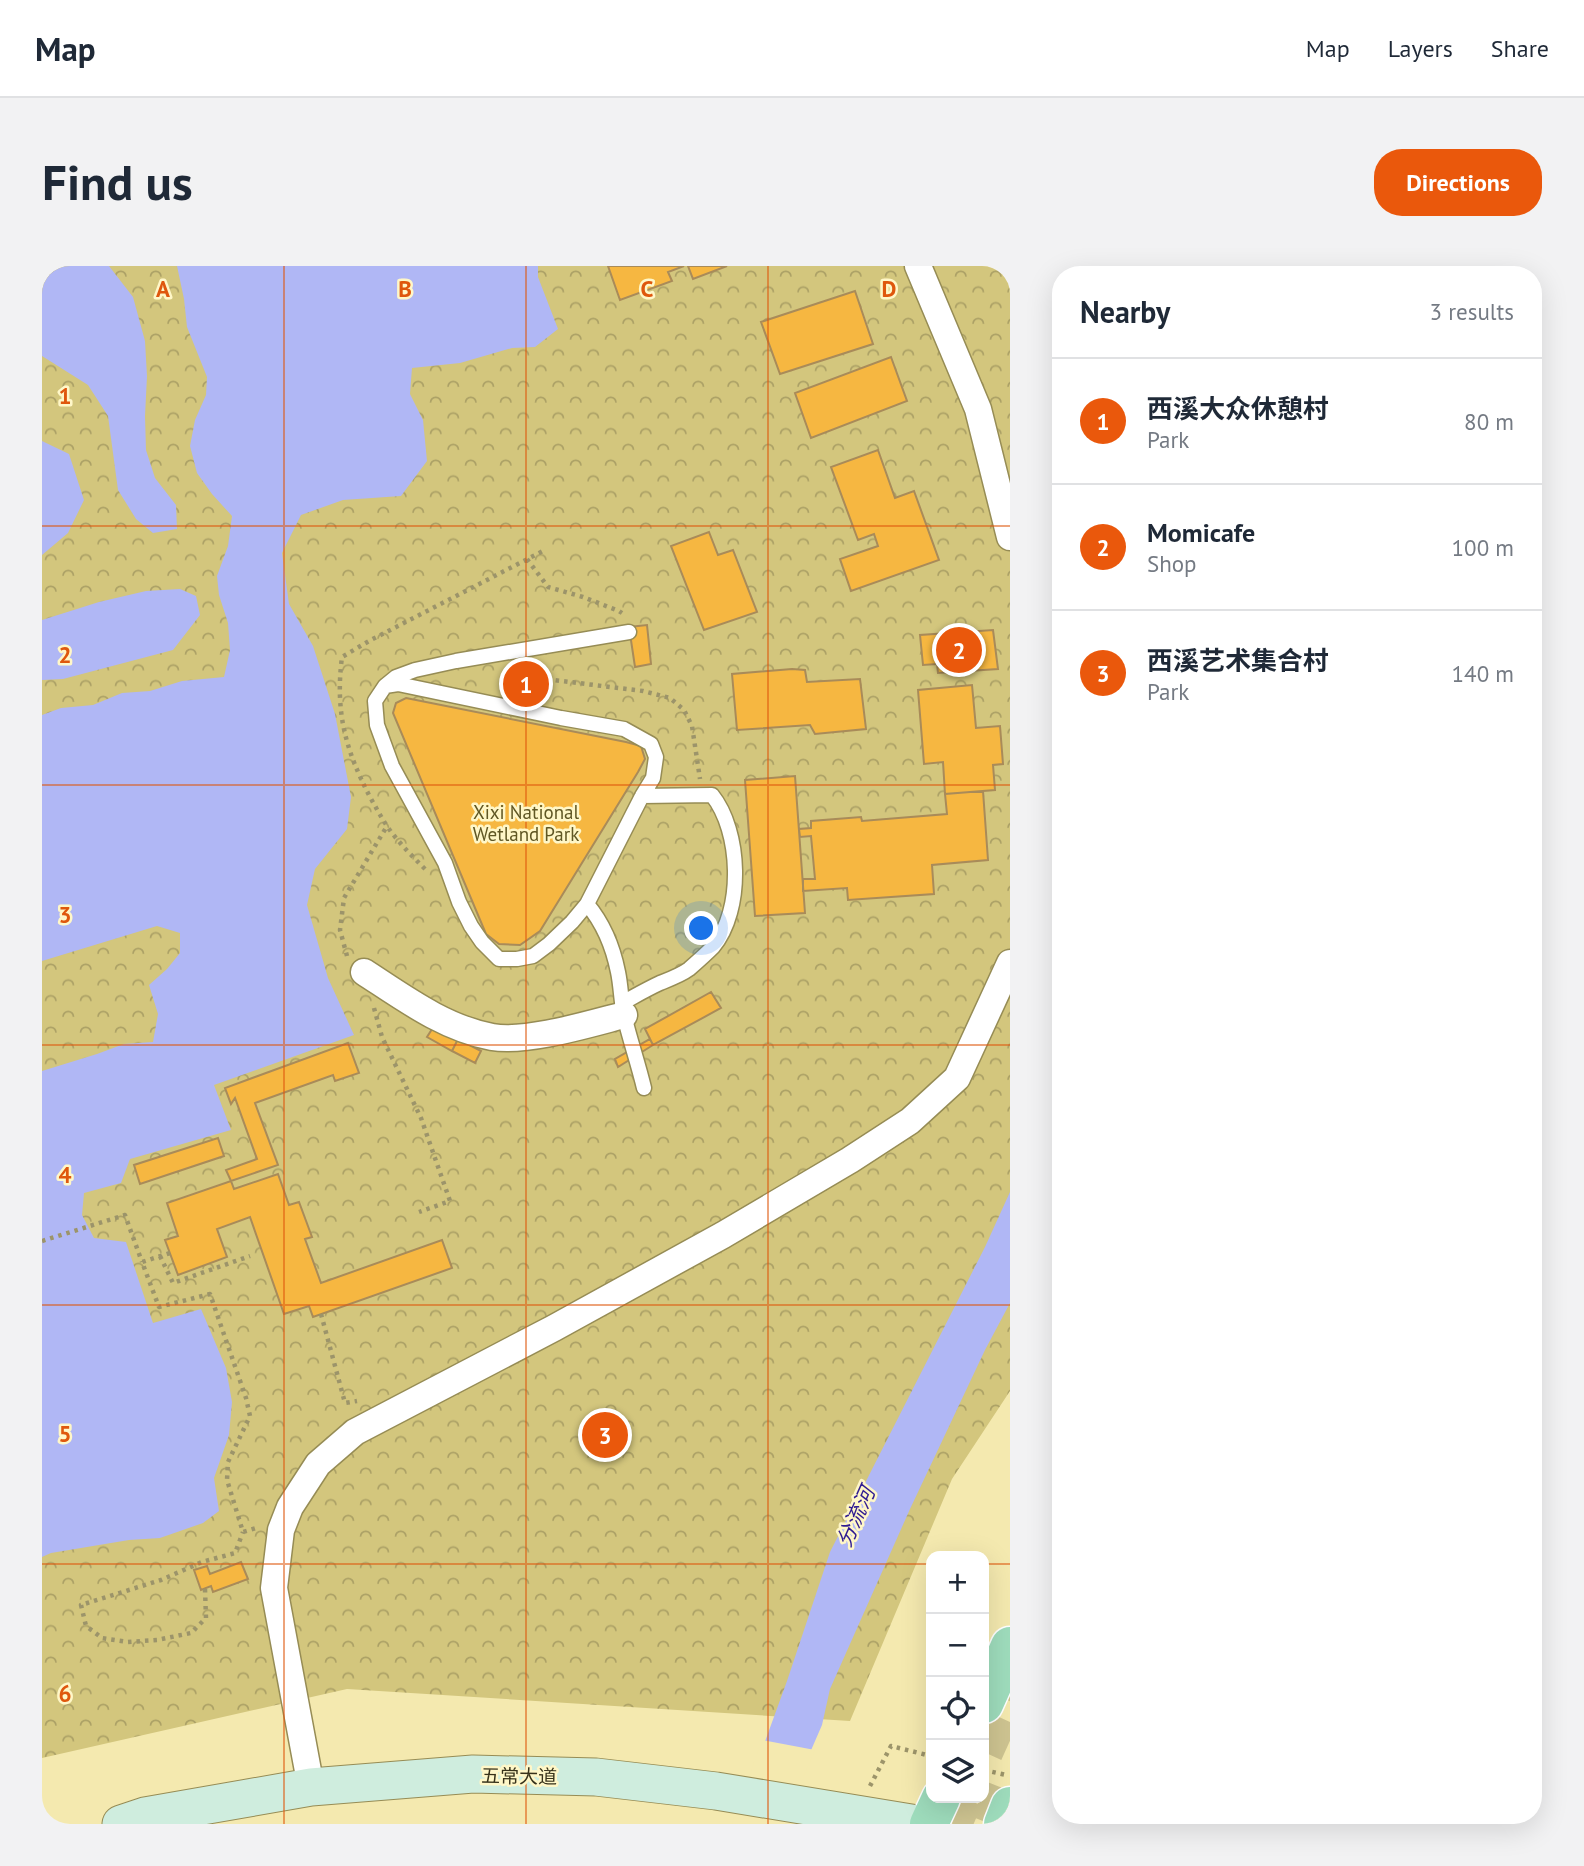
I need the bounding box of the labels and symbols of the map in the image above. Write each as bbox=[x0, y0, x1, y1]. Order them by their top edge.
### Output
text: A bbox=[156, 274, 170, 303]
text: B bbox=[398, 274, 412, 303]
text: C bbox=[641, 274, 654, 303]
text: D bbox=[882, 274, 896, 303]
text: 1 bbox=[58, 381, 72, 410]
pin: 2 bbox=[936, 624, 982, 676]
text: 2 bbox=[58, 640, 72, 669]
pin: 1 bbox=[503, 658, 549, 710]
park label: Xixi National Wetland Park bbox=[473, 800, 579, 846]
text: 3 bbox=[58, 900, 72, 929]
your location bbox=[684, 911, 718, 945]
text: 4 bbox=[58, 1160, 72, 1189]
pin: 3 bbox=[582, 1409, 628, 1461]
text: 5 bbox=[58, 1419, 72, 1448]
water label: 分流河 bbox=[830, 1479, 882, 1551]
text: 6 bbox=[58, 1679, 72, 1708]
street label: 五常大道 bbox=[481, 1763, 557, 1789]

